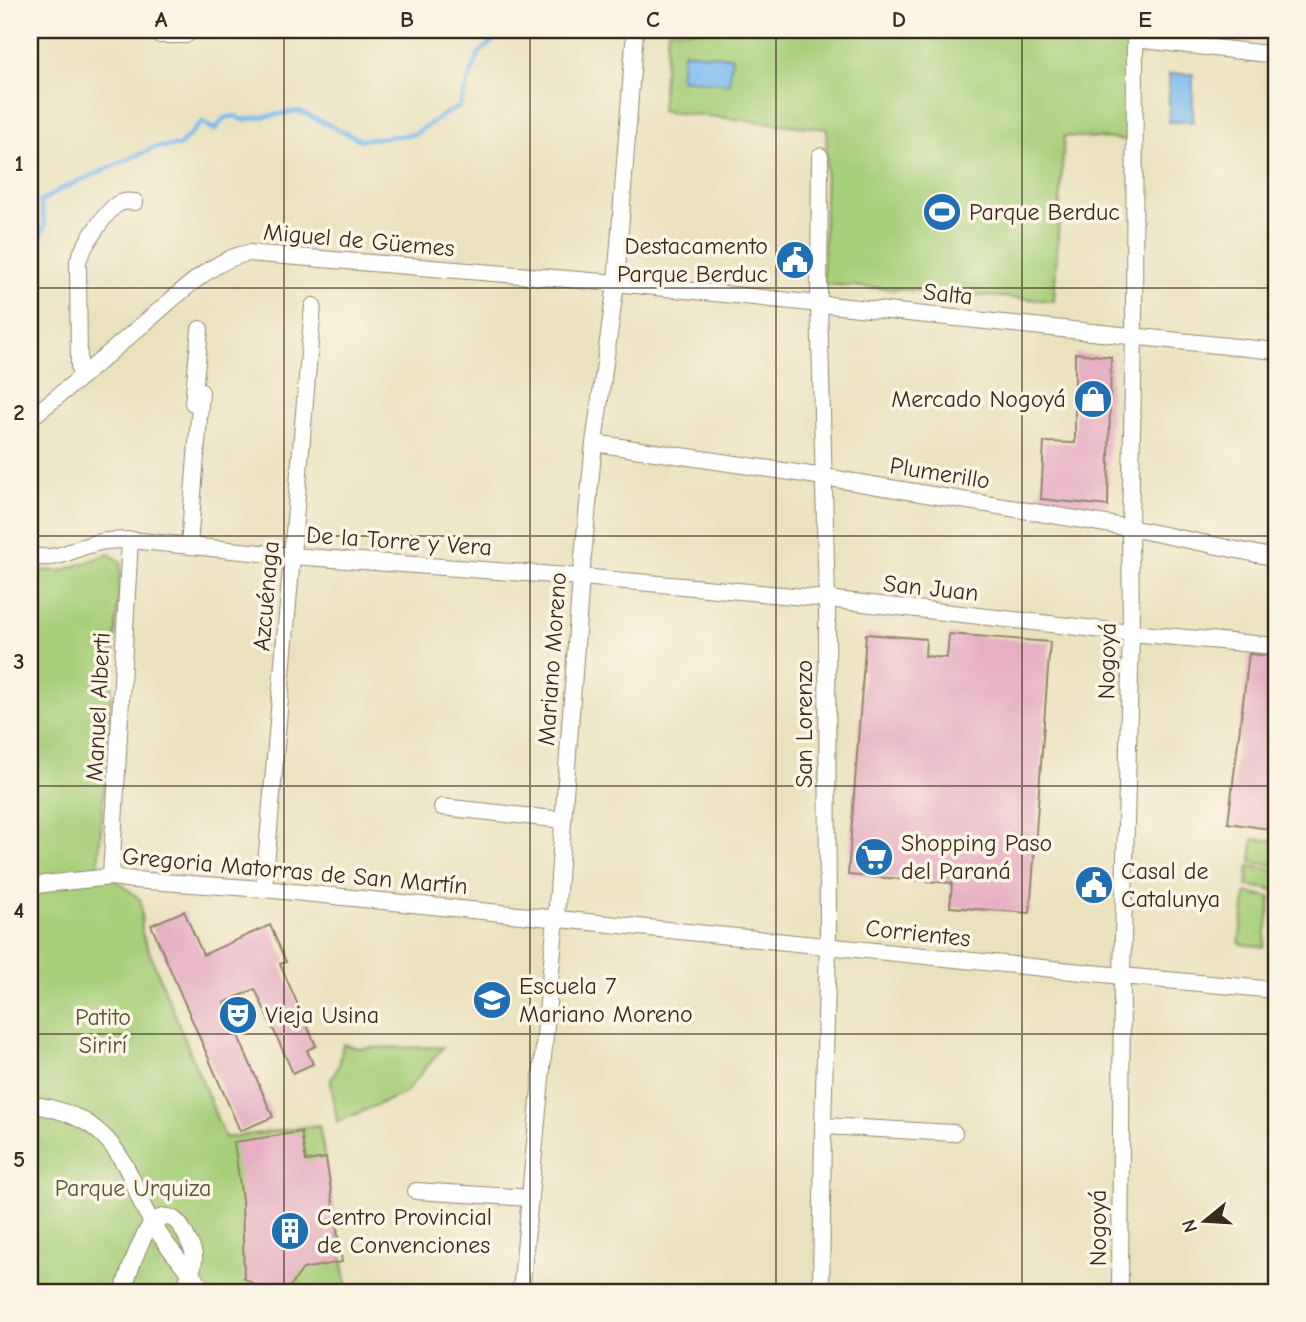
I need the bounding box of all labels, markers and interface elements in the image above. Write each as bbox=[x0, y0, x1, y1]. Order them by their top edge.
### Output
text: A bbox=[155, 6, 168, 33]
text: B bbox=[400, 6, 414, 33]
text: C bbox=[646, 6, 660, 33]
text: D bbox=[892, 6, 906, 33]
text: E bbox=[1138, 6, 1152, 33]
text: 1 bbox=[14, 150, 24, 177]
sports icon: Parque Berduc bbox=[921, 191, 963, 233]
place label: Parque Berduc bbox=[969, 198, 1120, 226]
street label: Miguel de Güemes bbox=[262, 218, 456, 262]
place label: Destacamento Parque Berduc bbox=[617, 232, 768, 288]
public building icon: Destacamento Parque Berduc bbox=[774, 239, 816, 281]
street label: Salta bbox=[922, 277, 974, 311]
shop icon: Mercado Nogoyá bbox=[1072, 378, 1114, 420]
place label: Mercado Nogoyá bbox=[891, 385, 1066, 413]
text: 2 bbox=[13, 399, 25, 426]
street label: Plumerillo bbox=[888, 451, 992, 495]
street label: De la Torre y Vera bbox=[305, 521, 493, 561]
street label: Azcuénaga bbox=[247, 540, 285, 652]
street label: San Juan bbox=[882, 569, 980, 607]
street label: Mariano Moreno bbox=[532, 571, 572, 747]
street label: Nogoyá bbox=[1092, 622, 1122, 700]
street label: Manuel Alberti bbox=[80, 632, 116, 782]
text: 3 bbox=[13, 648, 25, 675]
street label: San Lorenzo bbox=[790, 660, 818, 788]
place label: Shopping Paso del Paraná bbox=[901, 829, 1052, 885]
supermarket icon: Shopping Paso del Paraná bbox=[853, 836, 895, 878]
street label: Gregoria Matorras de San Martín bbox=[121, 842, 469, 900]
place label: Casal de Catalunya bbox=[1121, 857, 1220, 913]
public building icon: Casal de Catalunya bbox=[1073, 864, 1115, 906]
text: 4 bbox=[14, 897, 25, 924]
street label: Corrientes bbox=[864, 914, 972, 952]
place label: Escuela 7 Mariano Moreno bbox=[519, 972, 693, 1028]
school or university icon: Escuela 7 Mariano Moreno bbox=[471, 979, 513, 1021]
theatre icon: Vieja Usina bbox=[217, 994, 259, 1036]
place label: Vieja Usina bbox=[265, 1001, 379, 1029]
park label: Patito Sirirí bbox=[75, 1003, 131, 1059]
text: 5 bbox=[13, 1146, 25, 1173]
park label: Parque Urquiza bbox=[55, 1174, 211, 1202]
north arrow bbox=[1170, 1186, 1240, 1256]
street label: Nogoyá bbox=[1084, 1190, 1112, 1266]
place label: Centro Provincial de Convenciones bbox=[317, 1203, 492, 1259]
building icon: Centro Provincial de Convenciones bbox=[269, 1210, 311, 1252]
text: N bbox=[1177, 1217, 1202, 1235]

